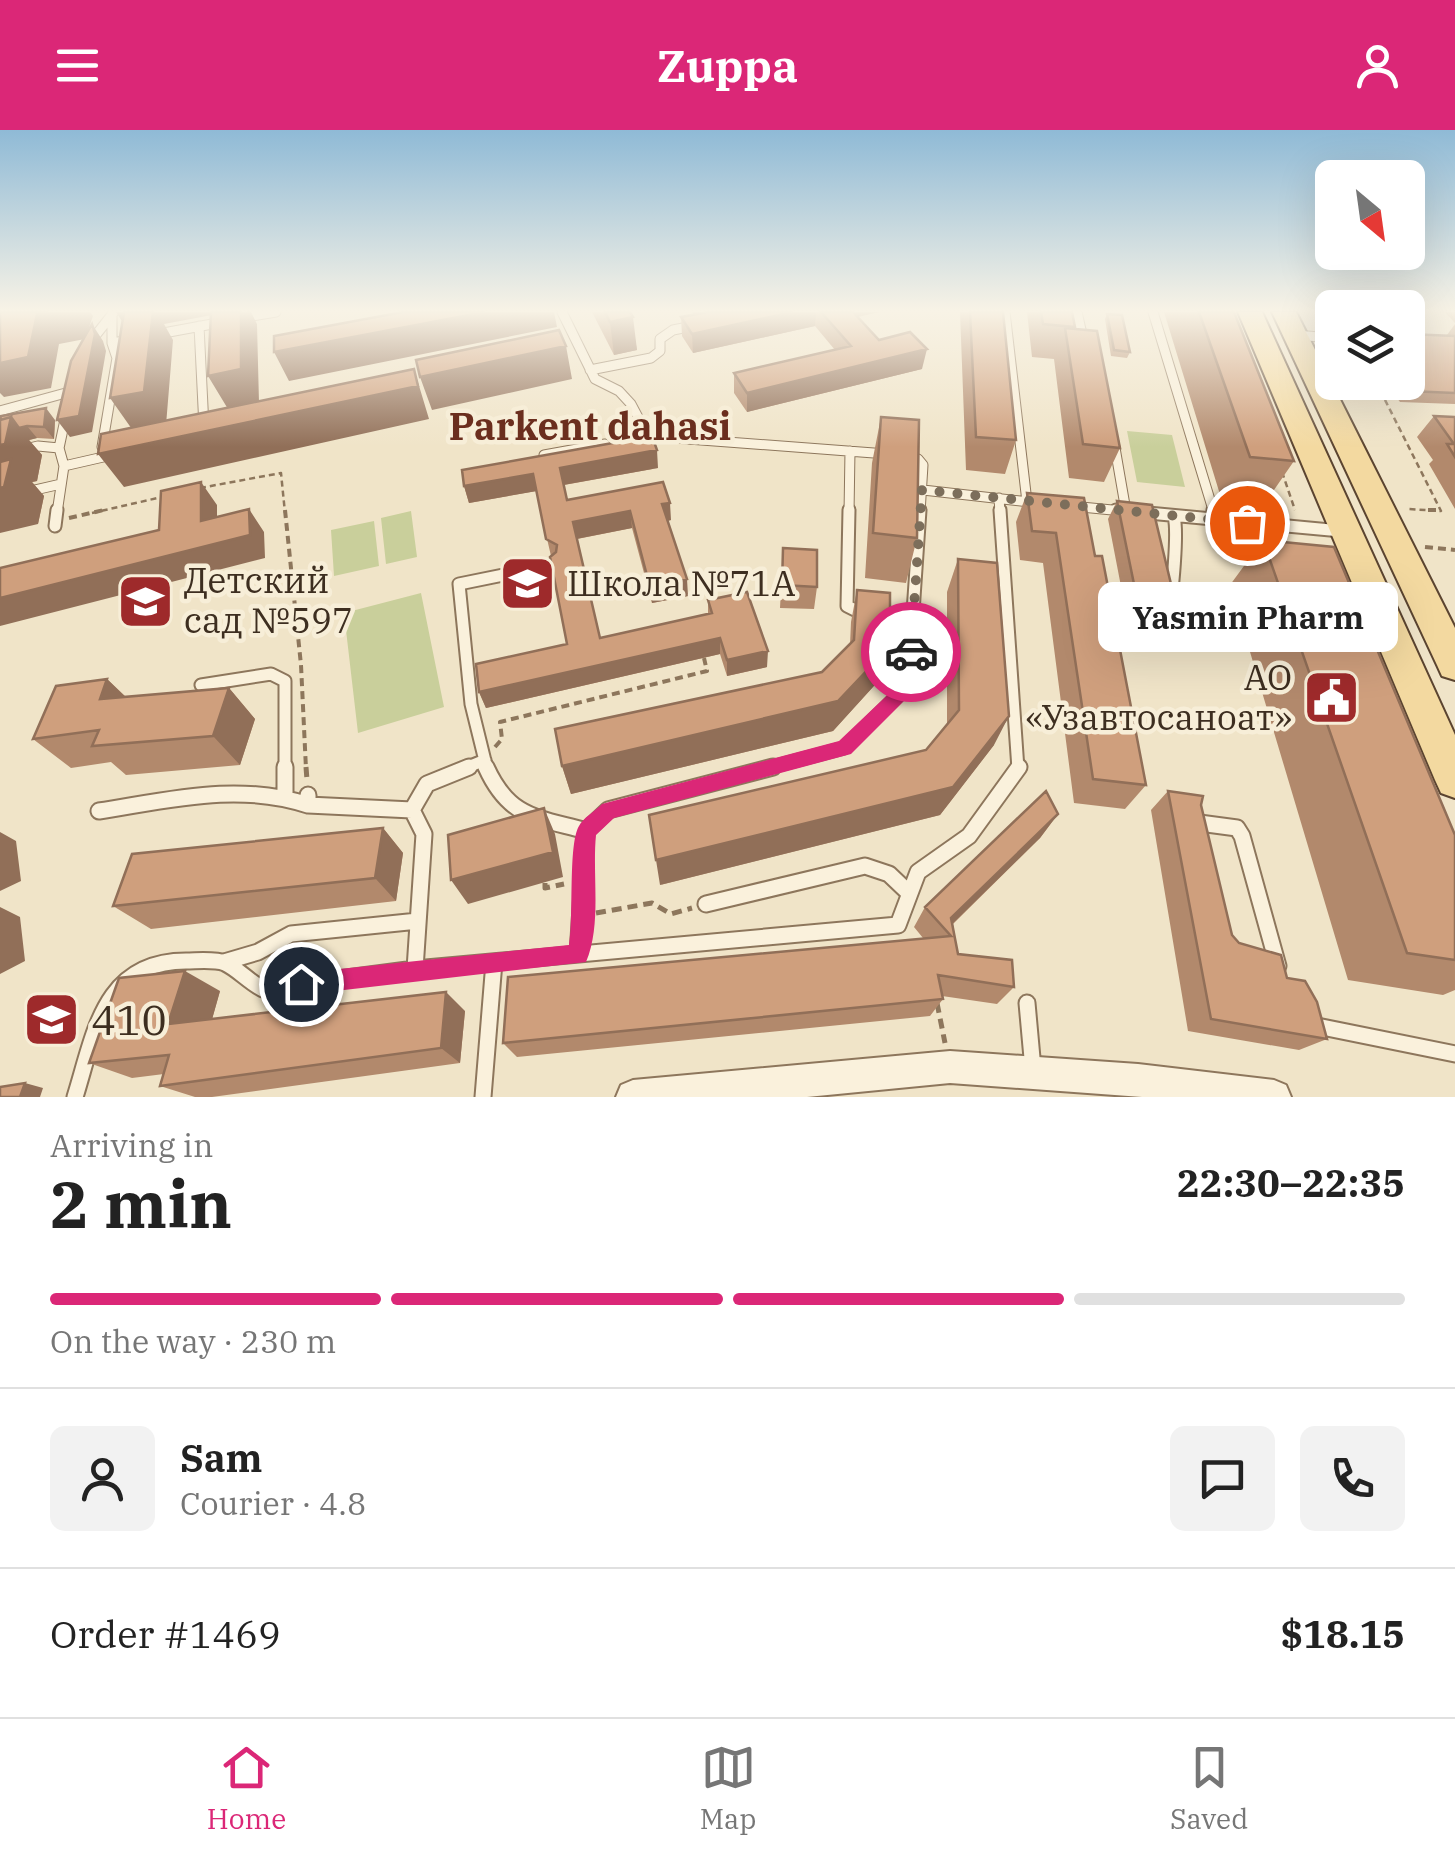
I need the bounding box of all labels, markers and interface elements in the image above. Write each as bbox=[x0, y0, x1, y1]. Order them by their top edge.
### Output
text: Zuppa bbox=[657, 36, 798, 94]
icon: menu bbox=[50, 38, 105, 93]
icon: person bbox=[1350, 38, 1405, 93]
north arrow bbox=[1315, 160, 1425, 270]
map controls bbox=[1315, 160, 1425, 400]
button: layers bbox=[1315, 290, 1425, 400]
district label: Parkent dahasi bbox=[449, 401, 731, 450]
pin bbox=[1205, 481, 1290, 566]
icon: bag bbox=[1220, 496, 1275, 551]
school or university icon: Школа №71А bbox=[498, 554, 558, 614]
place label: Детский сад №597 bbox=[184, 557, 353, 643]
place label: Школа №71А bbox=[567, 560, 795, 606]
school or university icon: Детский сад №597 bbox=[115, 571, 175, 631]
callout: Yasmin Pharm bbox=[1097, 583, 1397, 653]
text: Yasmin Pharm bbox=[1132, 596, 1364, 638]
courier bbox=[861, 602, 961, 702]
icon: car bbox=[884, 625, 939, 680]
place label: АО «Узавтосаноат» bbox=[1025, 654, 1292, 740]
public building icon: АО «Узавтосаноат» bbox=[1301, 668, 1361, 728]
pin bbox=[259, 942, 344, 1027]
icon: home bbox=[274, 957, 329, 1012]
school or university icon: 410 bbox=[22, 990, 82, 1050]
place label: 410 bbox=[91, 992, 167, 1047]
text: Arriving in bbox=[50, 1124, 213, 1166]
text: 22:30–22:35 bbox=[1177, 1158, 1405, 1207]
text: 2 min bbox=[50, 1161, 232, 1246]
text: On the way · 230 m bbox=[50, 1320, 336, 1362]
button: person bbox=[50, 1426, 155, 1531]
button: chat bbox=[1170, 1426, 1275, 1531]
button: phone bbox=[1300, 1426, 1405, 1531]
text: Sam bbox=[180, 1433, 263, 1482]
text: Courier · 4.8 bbox=[180, 1482, 366, 1524]
text: Order #1469 bbox=[50, 1609, 281, 1658]
text: $18.15 bbox=[1280, 1609, 1405, 1658]
tab: Home bbox=[207, 1740, 286, 1837]
tab: Map bbox=[700, 1740, 757, 1837]
tab: Saved bbox=[1170, 1740, 1248, 1837]

